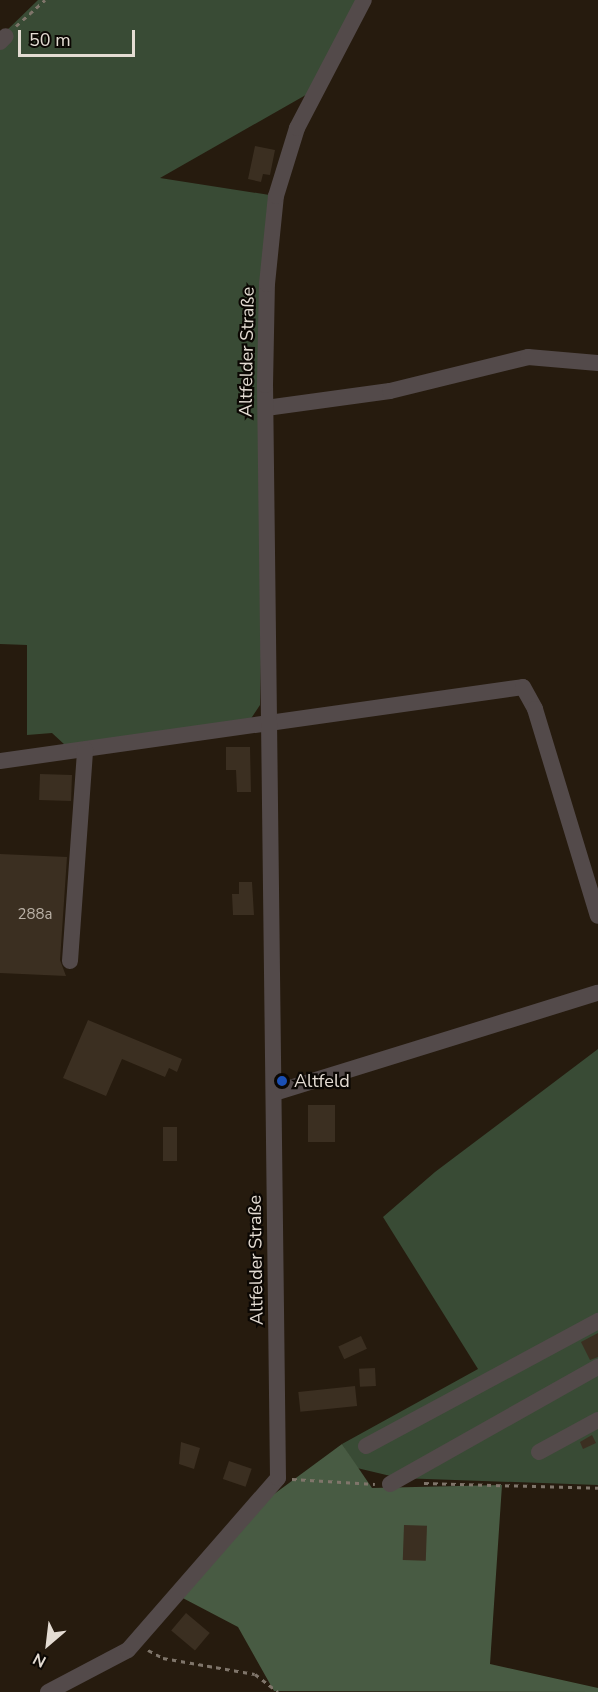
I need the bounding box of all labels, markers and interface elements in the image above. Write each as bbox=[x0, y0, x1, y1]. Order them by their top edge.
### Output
scale bar bbox=[21, 18, 138, 56]
text: 50 m bbox=[29, 28, 71, 52]
street label: Altfelder Straße bbox=[235, 287, 259, 417]
house number: 288a bbox=[18, 906, 52, 924]
place label: Altfeld bbox=[294, 1070, 350, 1092]
marker: Altfeld bbox=[275, 1074, 289, 1088]
street label: Altfelder Straße bbox=[244, 1195, 268, 1325]
north arrow bbox=[18, 1614, 78, 1674]
text: N bbox=[29, 1647, 50, 1672]

